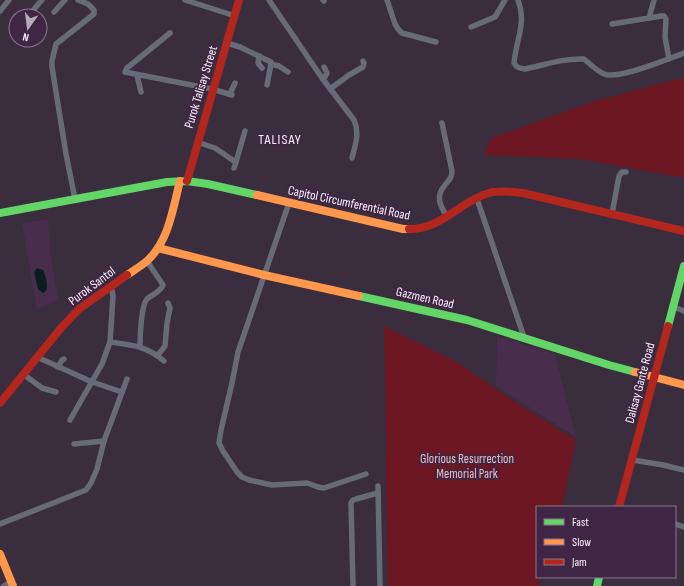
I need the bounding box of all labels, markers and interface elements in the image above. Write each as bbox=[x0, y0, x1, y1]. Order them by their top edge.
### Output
north arrow bbox=[8, 8, 48, 48]
text: N bbox=[21, 30, 30, 44]
street label: Purok Talisay Street bbox=[181, 44, 221, 130]
district label: TALISAY bbox=[258, 131, 302, 148]
street label: Capitol Circumferential Road bbox=[286, 182, 412, 224]
street label: Purok Santol bbox=[65, 263, 119, 309]
street label: Gazmen Road bbox=[394, 284, 456, 312]
street label: Dalisay Gante Road bbox=[622, 341, 658, 425]
park label: Glorious Resurrection Memorial Park bbox=[420, 451, 514, 482]
legend bbox=[536, 506, 676, 578]
text: Fast bbox=[572, 515, 589, 530]
text: Slow bbox=[572, 535, 591, 550]
text: Jam bbox=[571, 555, 587, 570]

